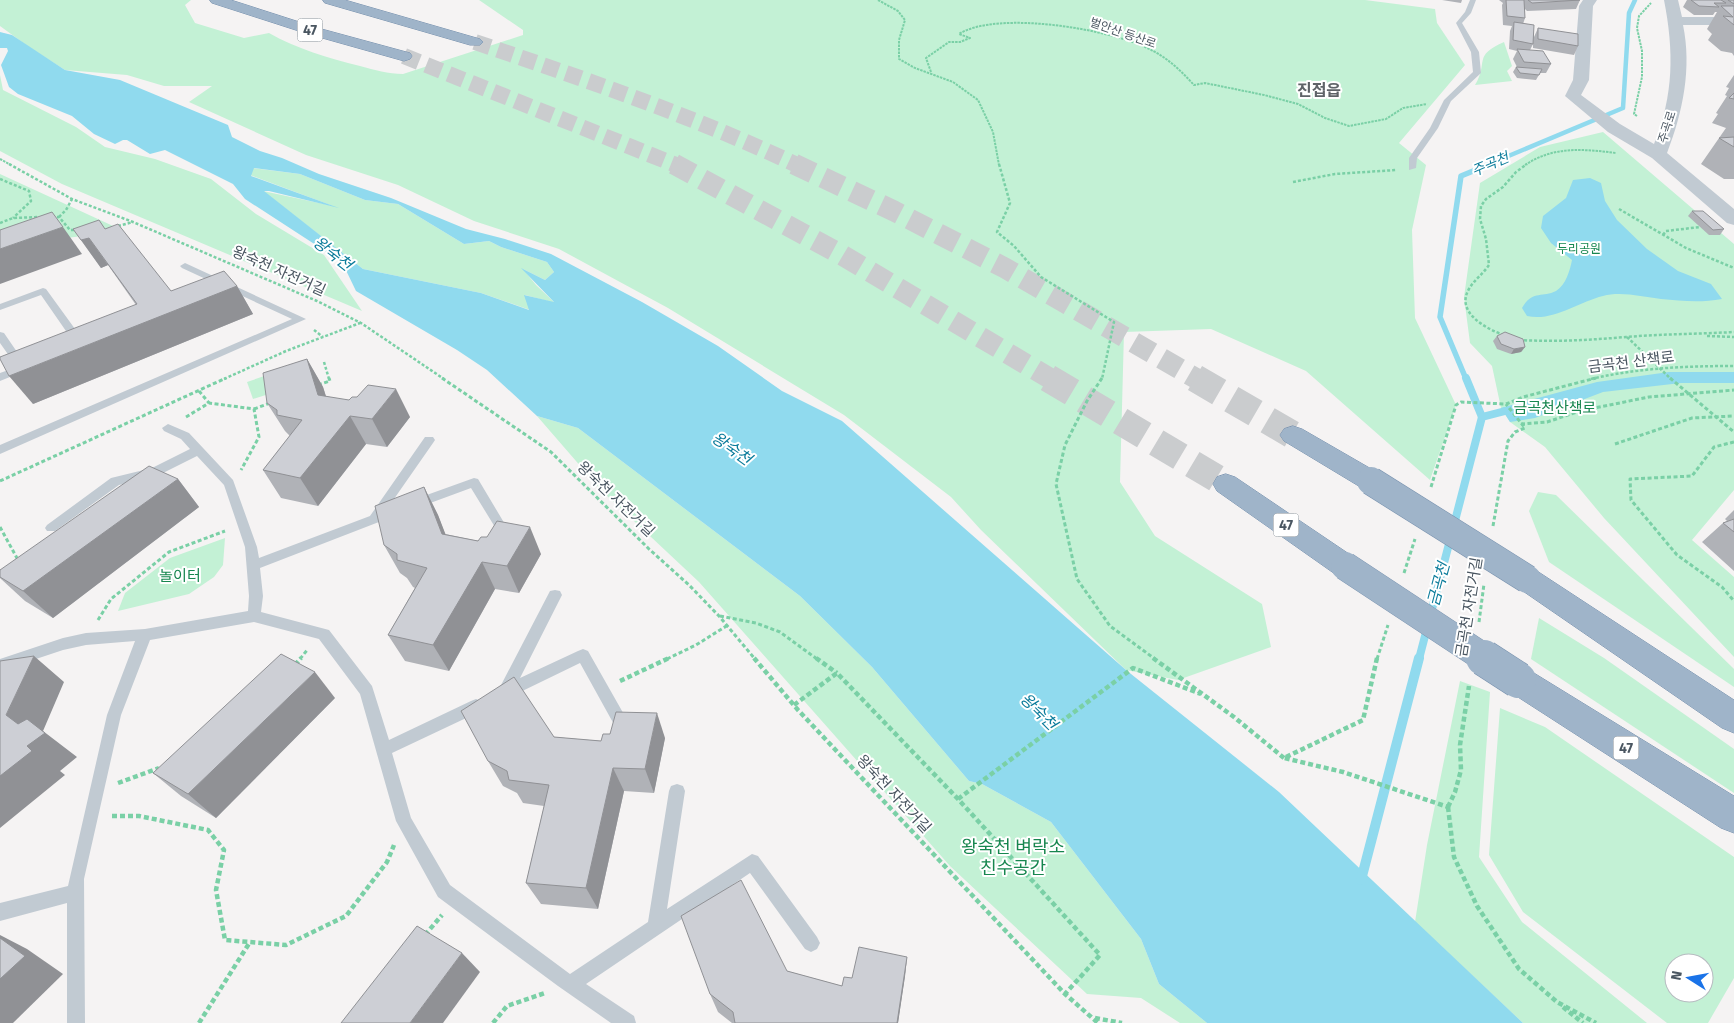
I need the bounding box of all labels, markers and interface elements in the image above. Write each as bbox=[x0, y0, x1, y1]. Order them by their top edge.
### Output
street label: 벌안산 등산로 bbox=[1088, 15, 1158, 51]
road number: 47 bbox=[298, 18, 322, 42]
district label: 진접읍 bbox=[1297, 81, 1341, 100]
street label: 주곡로 bbox=[1655, 109, 1679, 145]
water label: 주곡천 bbox=[1469, 149, 1512, 180]
water label: 왕숙천 bbox=[309, 232, 358, 276]
street label: 왕숙천 자전거길 bbox=[229, 242, 329, 300]
park label: 두리공원 bbox=[1557, 242, 1601, 256]
street label: 금곡천 산책로 bbox=[1587, 348, 1675, 376]
park label: 금곡천산책로 bbox=[1514, 399, 1596, 417]
water label: 왕숙천 bbox=[708, 428, 757, 470]
street label: 왕숙천 자전거길 bbox=[574, 458, 658, 540]
road number: 47 bbox=[1274, 514, 1298, 536]
street label: 금곡천 자전거길 bbox=[1452, 556, 1486, 658]
water label: 금곡천 bbox=[1424, 558, 1454, 608]
park label: 놀이터 bbox=[159, 567, 201, 585]
water label: 왕숙천 bbox=[1016, 689, 1063, 735]
road number: 47 bbox=[1614, 736, 1638, 760]
street label: 왕숙천 자전거길 bbox=[853, 751, 935, 837]
park label: 왕숙천 벼락소 친수공간 bbox=[961, 836, 1065, 879]
north arrow bbox=[1664, 953, 1714, 1003]
text: N bbox=[1667, 969, 1686, 982]

